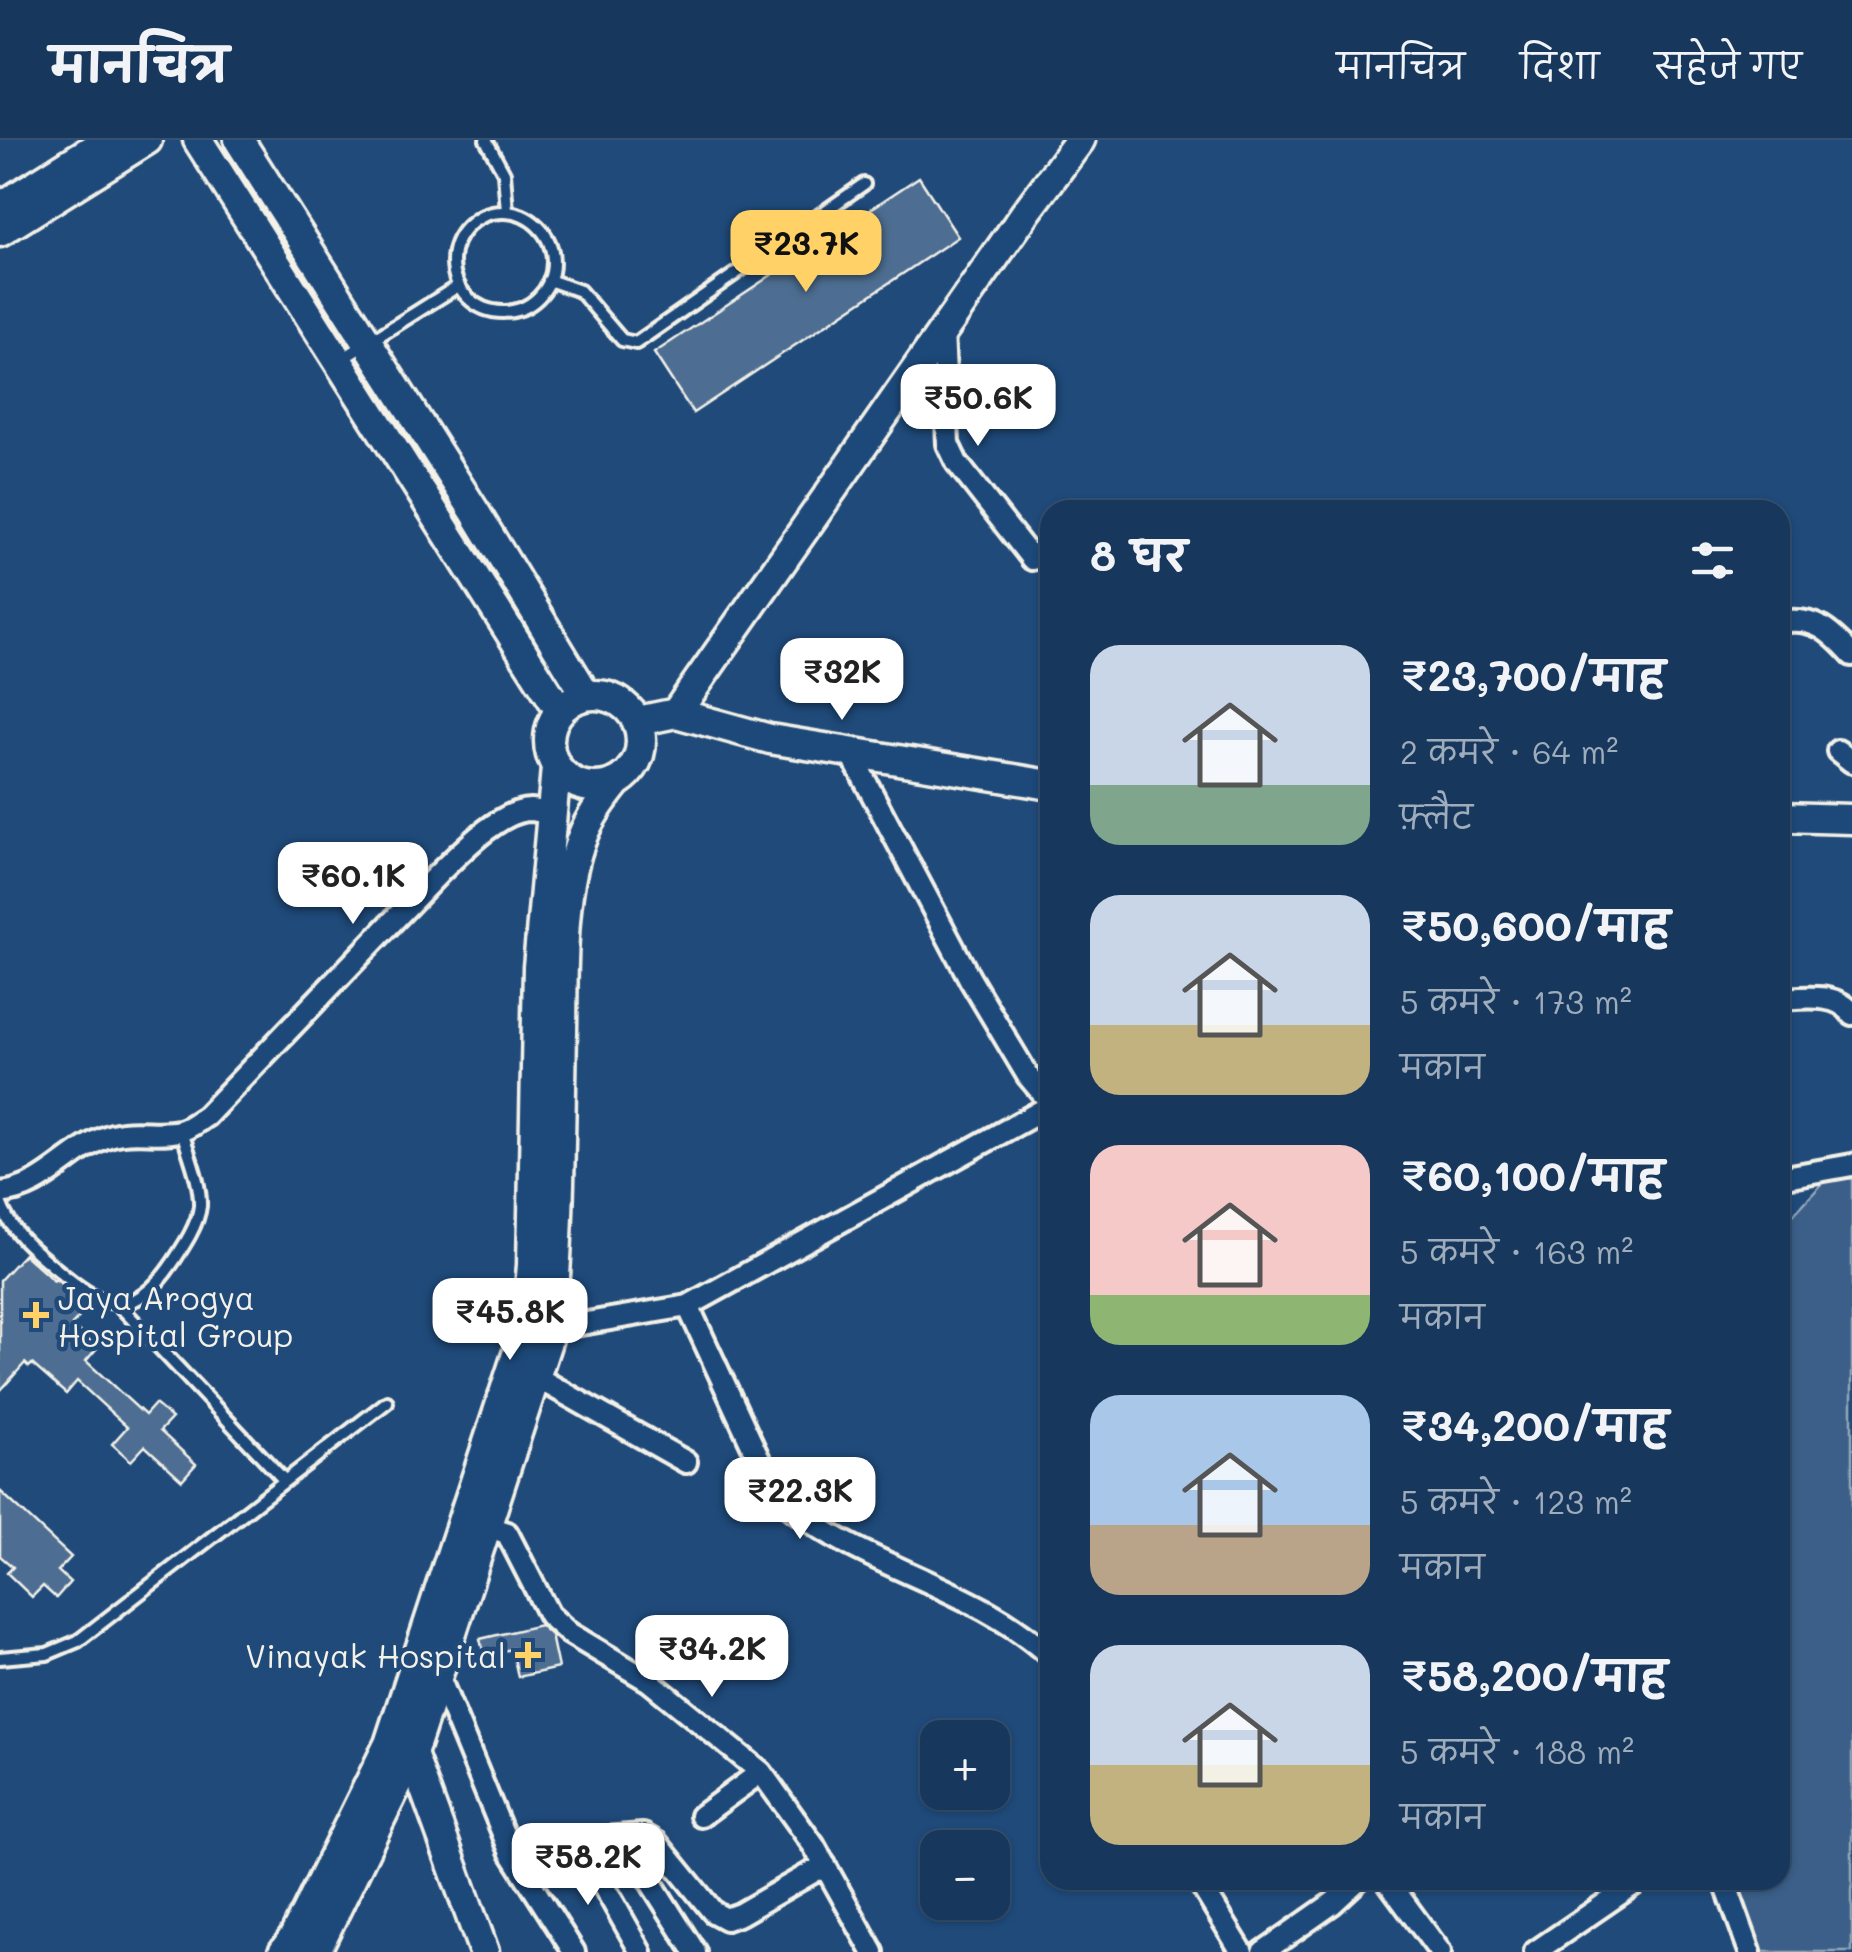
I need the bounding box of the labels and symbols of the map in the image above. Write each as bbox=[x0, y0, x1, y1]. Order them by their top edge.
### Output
pin: ₹23.7K bbox=[725, 210, 887, 295]
pin: ₹50.6K bbox=[897, 364, 1059, 449]
pin: ₹32K bbox=[783, 638, 901, 723]
pin: ₹60.1K bbox=[272, 842, 434, 927]
place label: Jaya Arogya Hospital Group bbox=[58, 1276, 293, 1355]
pin: ₹45.8K bbox=[429, 1278, 591, 1363]
marker: Jaya Arogya Hospital Group bbox=[23, 1302, 49, 1328]
pin: ₹22.3K bbox=[719, 1457, 881, 1542]
pin: ₹34.2K bbox=[631, 1615, 793, 1700]
place label: Vinayak Hospital bbox=[245, 1634, 506, 1677]
marker: Vinayak Hospital bbox=[515, 1642, 541, 1668]
pin: ₹58.2K bbox=[507, 1823, 669, 1908]

